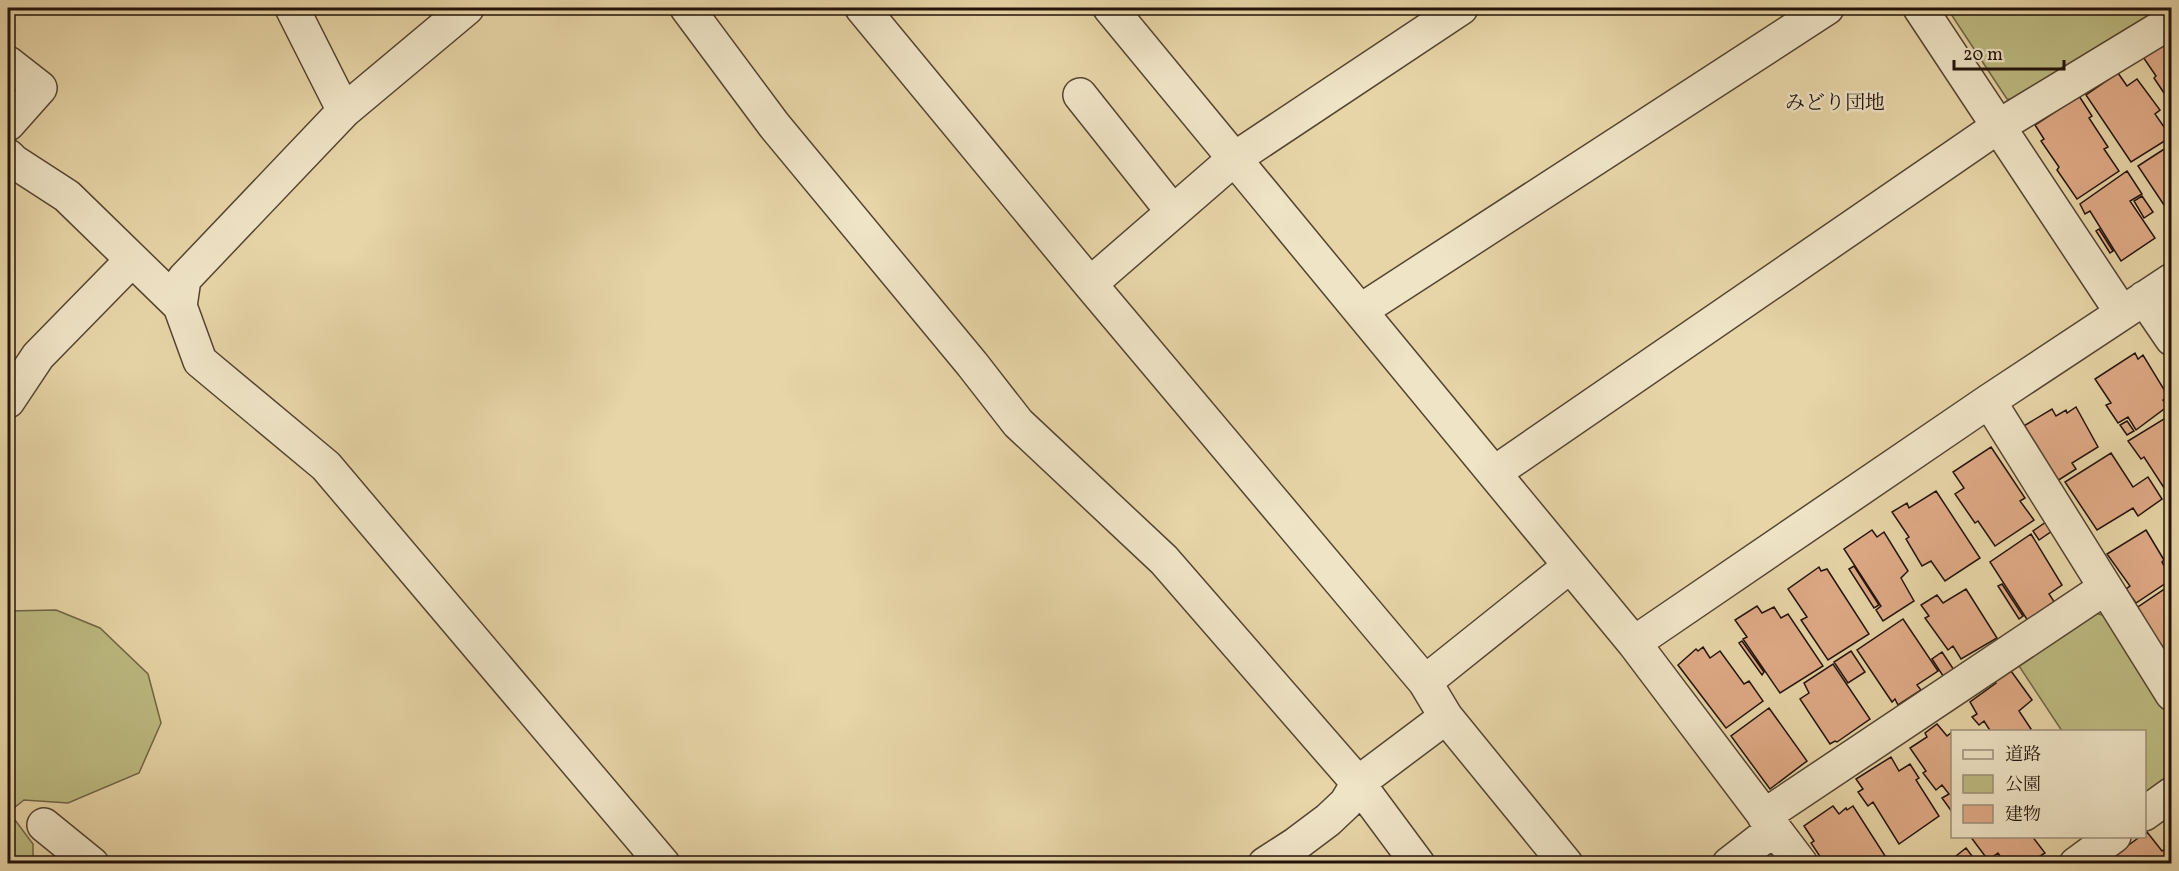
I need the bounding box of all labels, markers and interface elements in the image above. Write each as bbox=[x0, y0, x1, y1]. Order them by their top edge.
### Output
scale bar bbox=[1954, 33, 2064, 71]
text: 20 m bbox=[1963, 43, 2003, 68]
district label: みどり団地 bbox=[1785, 90, 1885, 118]
legend bbox=[1951, 730, 2146, 838]
text: 道路 bbox=[2005, 743, 2041, 768]
text: 公園 bbox=[2005, 773, 2041, 798]
text: 建物 bbox=[2005, 803, 2041, 828]

